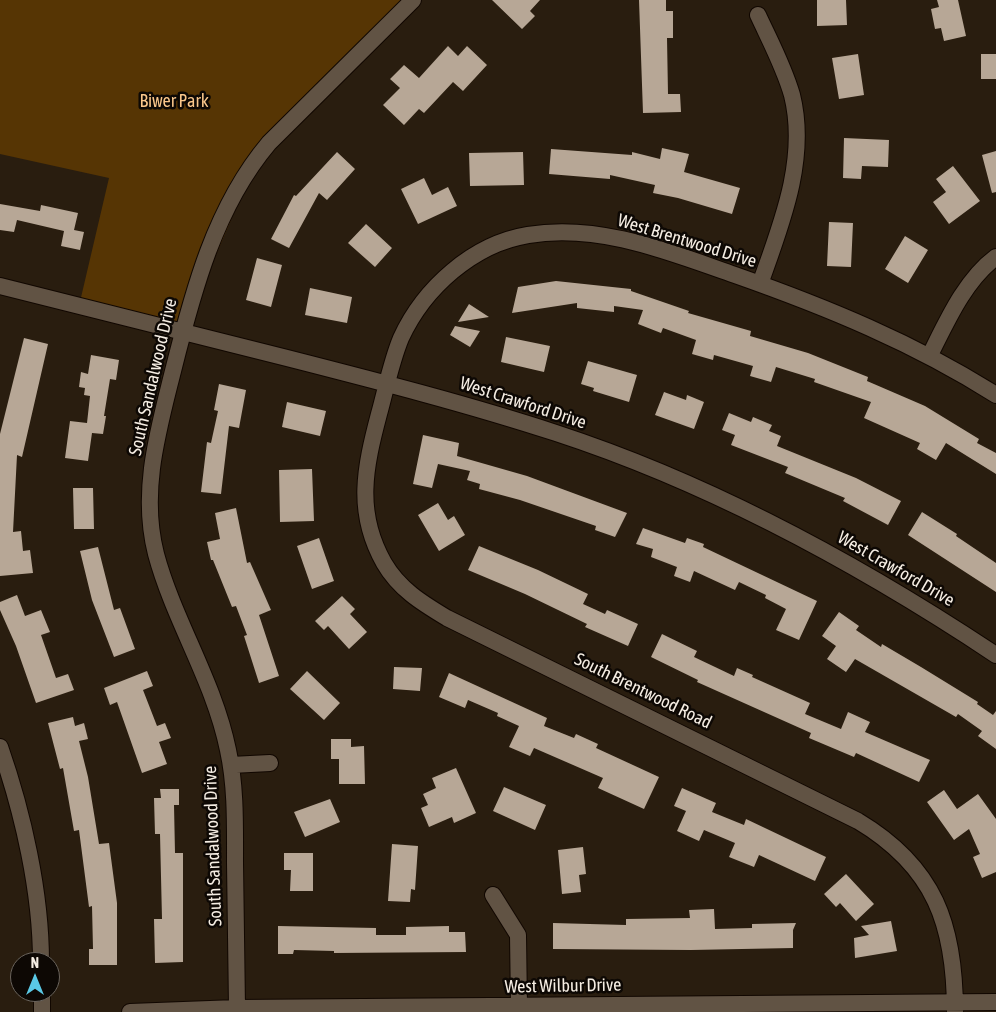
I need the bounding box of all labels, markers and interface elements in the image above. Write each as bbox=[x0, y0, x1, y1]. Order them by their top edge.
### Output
park label: Biwer Park bbox=[139, 90, 209, 112]
street label: West Brentwood Drive bbox=[615, 210, 759, 272]
street label: South Sandalwood Drive bbox=[124, 296, 182, 458]
street label: West Crawford Drive bbox=[457, 372, 589, 434]
street label: West Crawford Drive bbox=[834, 527, 958, 611]
street label: South Brentwood Road bbox=[571, 648, 715, 734]
street label: South Sandalwood Drive bbox=[199, 765, 227, 927]
north arrow bbox=[10, 952, 60, 1002]
text: N bbox=[31, 955, 39, 971]
street label: West Wilbur Drive bbox=[505, 974, 621, 998]

